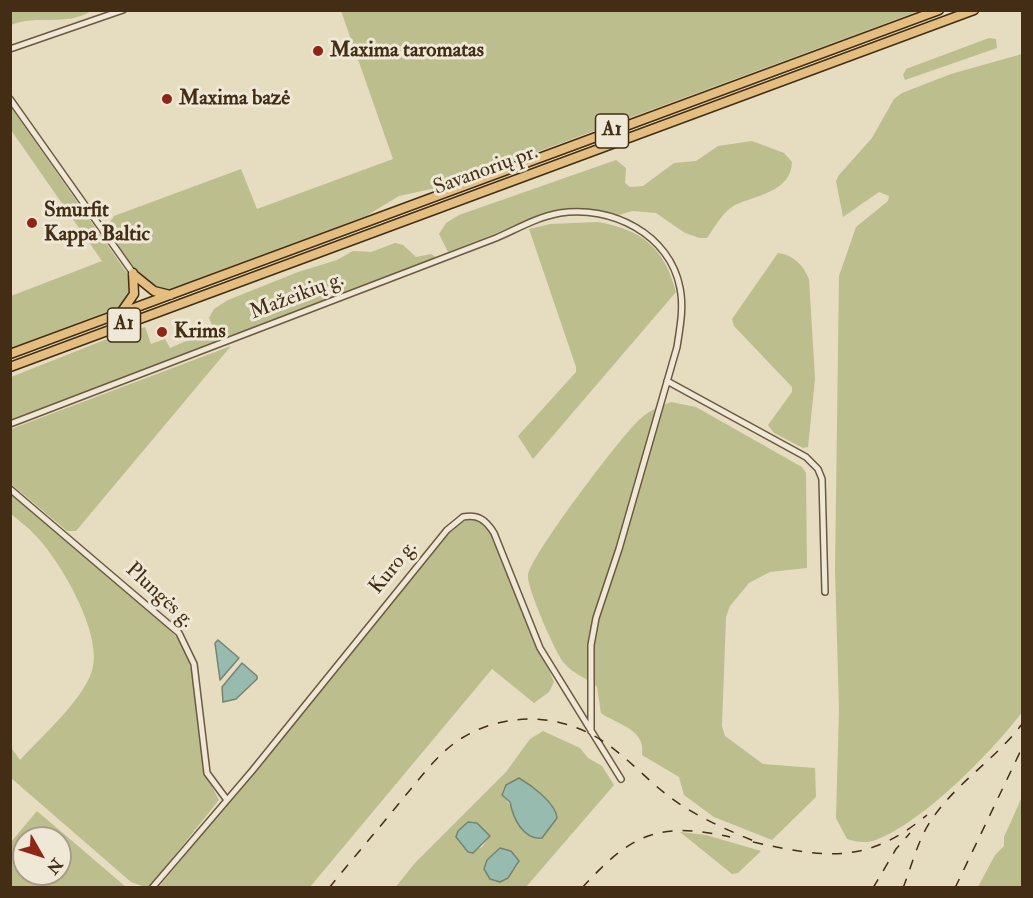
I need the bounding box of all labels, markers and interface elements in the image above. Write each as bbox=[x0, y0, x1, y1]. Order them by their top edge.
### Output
place label: Maxima taromatas bbox=[330, 38, 484, 64]
marker: Maxima taromatas bbox=[311, 44, 325, 58]
place label: Maxima bazė bbox=[179, 86, 290, 112]
marker: Maxima bazė bbox=[160, 92, 174, 106]
road number: A1 bbox=[596, 114, 628, 148]
street label: Savanorių pr. bbox=[430, 140, 542, 202]
place label: Smurfit Kappa Baltic bbox=[44, 198, 150, 248]
marker: Smurfit Kappa Baltic bbox=[25, 216, 39, 230]
street label: Mažeikių g. bbox=[247, 268, 347, 326]
road number: A1 bbox=[108, 308, 140, 342]
place label: Krims bbox=[174, 319, 226, 345]
marker: Krims bbox=[155, 325, 169, 339]
street label: Kuro g. bbox=[365, 536, 423, 600]
street label: Plungės g. bbox=[120, 558, 198, 634]
north arrow bbox=[12, 826, 72, 886]
text: N bbox=[42, 854, 67, 878]

